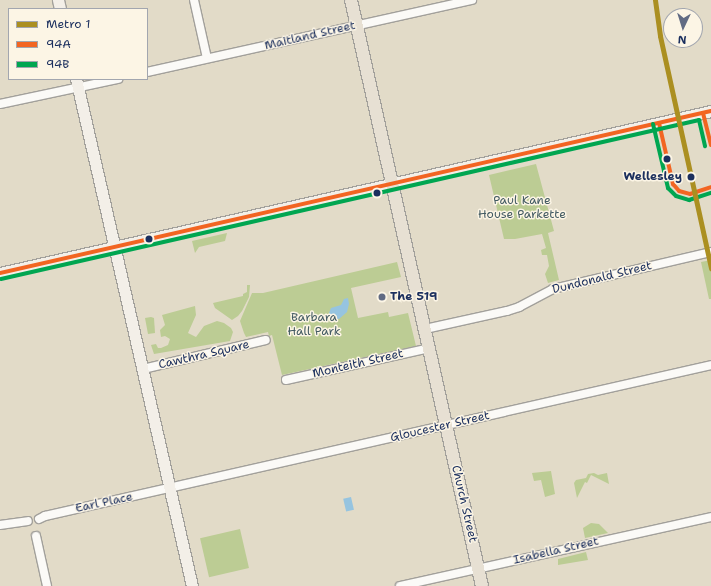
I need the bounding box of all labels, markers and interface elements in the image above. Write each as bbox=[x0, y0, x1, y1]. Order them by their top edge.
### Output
legend bbox=[8, 8, 148, 80]
north arrow bbox=[663, 8, 703, 48]
text: Metro 1 bbox=[46, 16, 91, 32]
street label: Maitland Street bbox=[263, 19, 357, 53]
text: N bbox=[677, 32, 687, 47]
text: 94A bbox=[46, 36, 71, 52]
text: 94B bbox=[46, 56, 69, 72]
unlabelled marker bbox=[662, 154, 672, 164]
place label: Wellesley bbox=[623, 170, 682, 184]
marker: Wellesley bbox=[684, 170, 698, 184]
unlabelled marker bbox=[372, 188, 382, 198]
park label: Paul Kane House Parkette bbox=[478, 194, 566, 222]
unlabelled marker bbox=[144, 234, 154, 244]
street label: Dundonald Street bbox=[551, 259, 653, 297]
place label: The 519 bbox=[390, 290, 437, 304]
marker: The 519 bbox=[377, 292, 387, 302]
park label: Barbara Hall Park bbox=[287, 311, 341, 339]
street label: Cawthra Square bbox=[157, 338, 251, 372]
street label: Monteith Street bbox=[311, 347, 405, 381]
street label: Gloucester Street bbox=[389, 409, 491, 445]
street label: Church Street bbox=[448, 464, 480, 544]
street label: Earl Place bbox=[74, 490, 134, 516]
street label: Isabella Street bbox=[512, 534, 600, 568]

